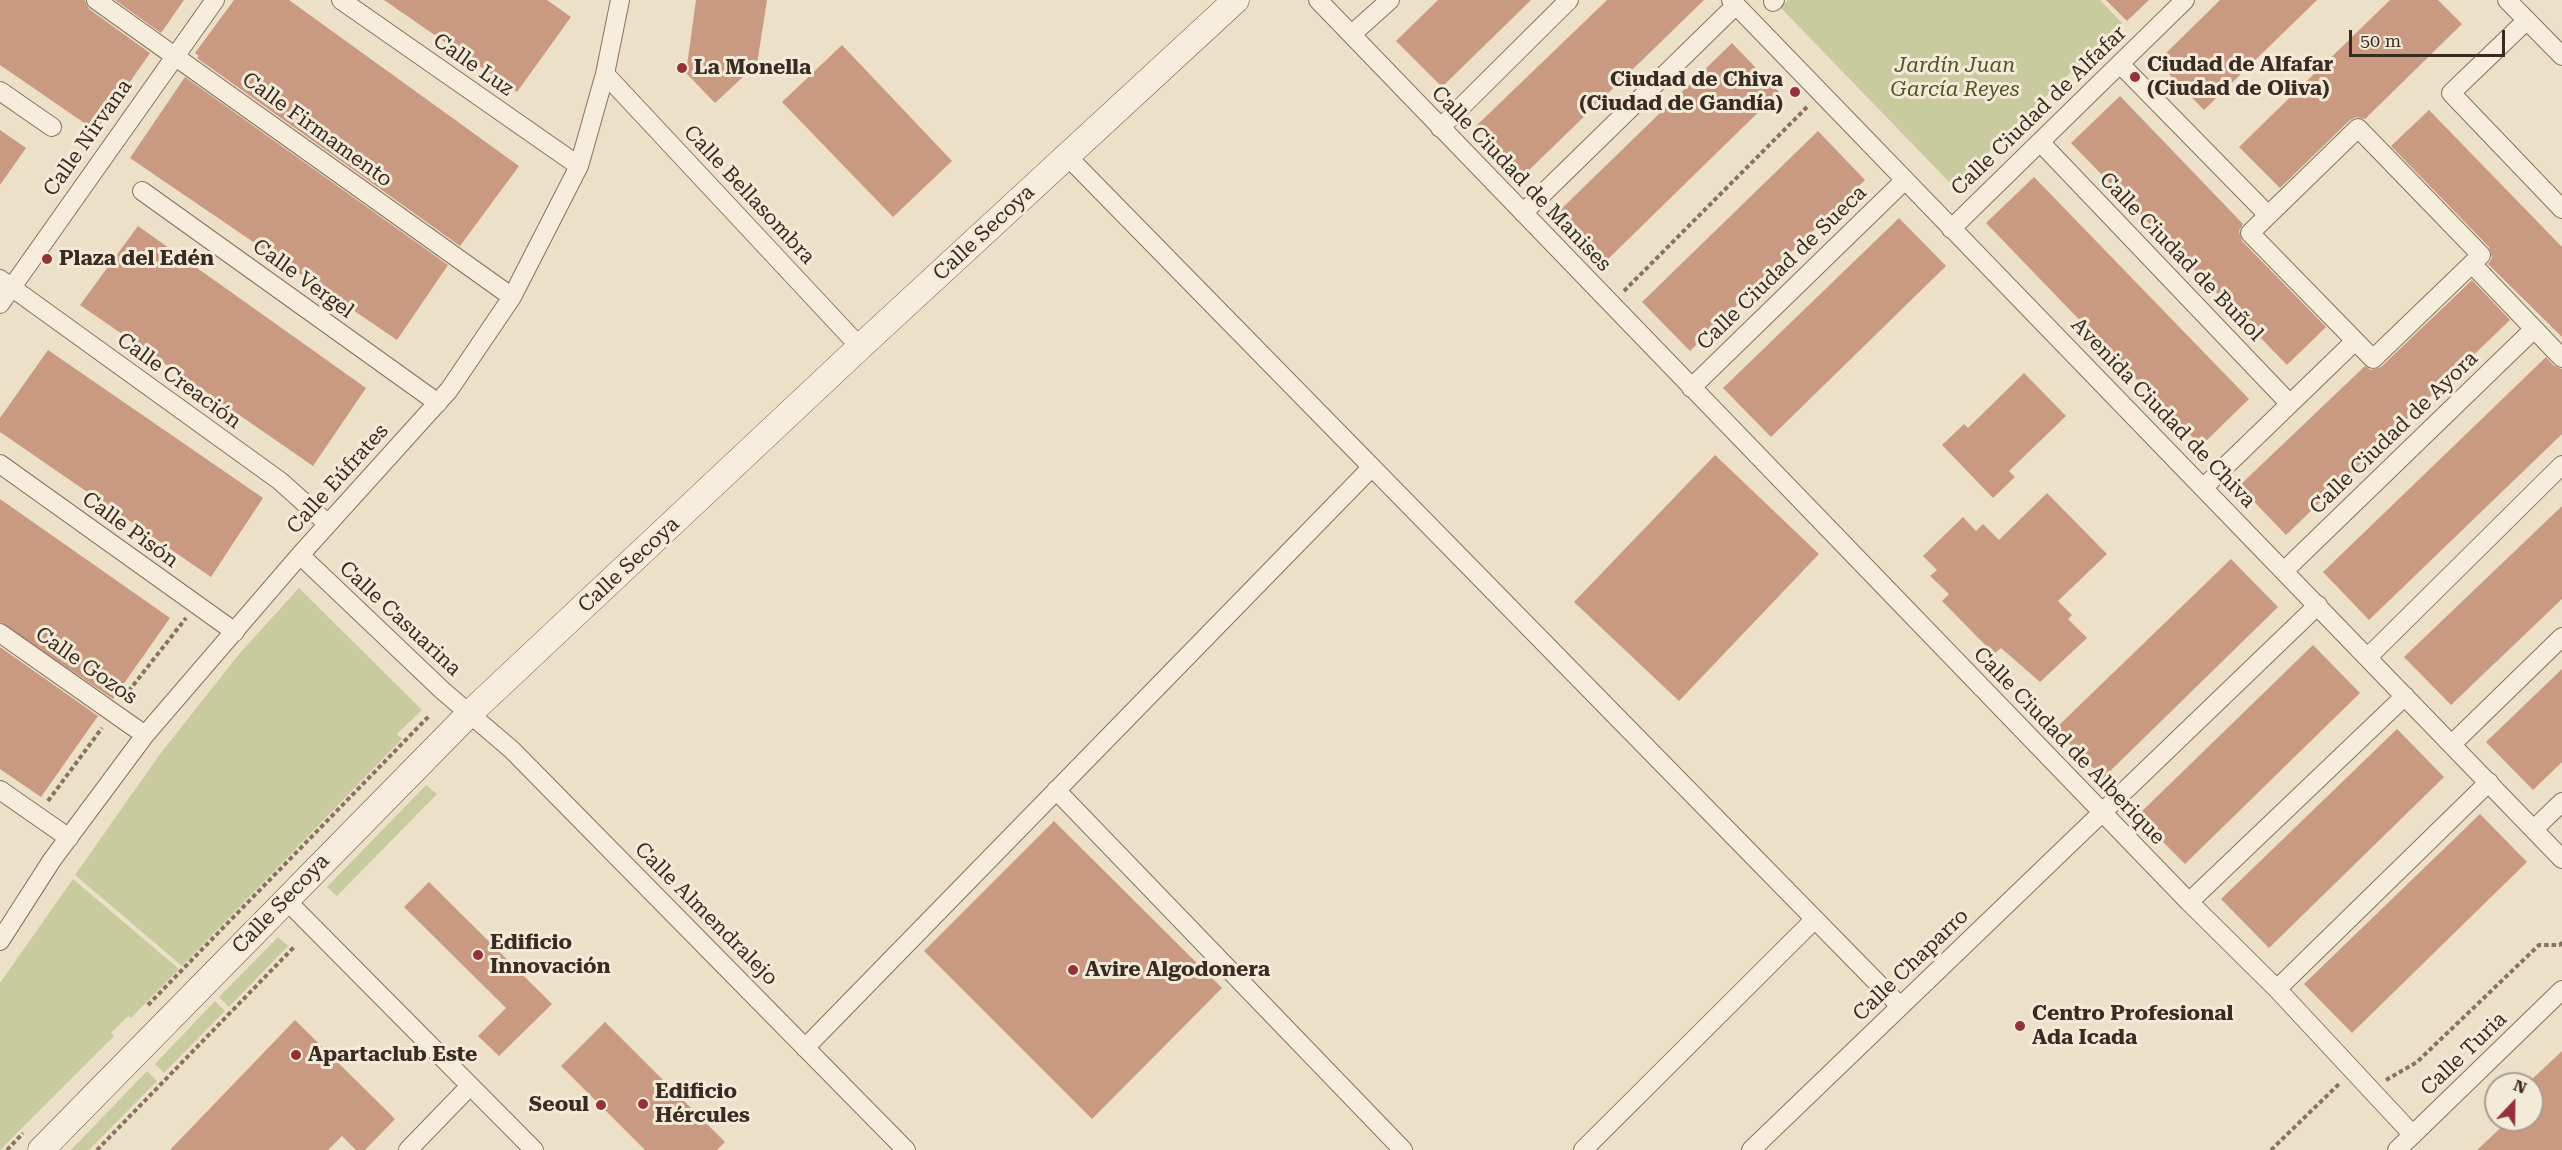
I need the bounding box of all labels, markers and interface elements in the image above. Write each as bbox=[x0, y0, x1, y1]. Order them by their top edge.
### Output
scale bar bbox=[2352, 18, 2508, 56]
street label: Calle Ciudad de Alfafar bbox=[1946, 21, 2132, 201]
street label: Calle Luz bbox=[428, 28, 518, 102]
text: 50 m bbox=[2360, 30, 2401, 51]
place label: Ciudad de Alfafar (Ciudad de Oliva) bbox=[2147, 52, 2333, 102]
park label: Jardín Juan García Reyes bbox=[1890, 53, 2020, 103]
place label: La Monella bbox=[694, 55, 811, 81]
marker: La Monella bbox=[675, 61, 689, 75]
street label: Calle Firmamento bbox=[237, 67, 397, 193]
place label: Ciudad de Chiva (Ciudad de Gandía) bbox=[1579, 67, 1783, 117]
marker: Ciudad de Alfafar (Ciudad de Oliva) bbox=[2128, 70, 2142, 84]
street label: Calle Nirvana bbox=[38, 75, 138, 201]
street label: Calle Ciudad de Manises bbox=[1426, 81, 1616, 277]
marker: Ciudad de Chiva (Ciudad de Gandía) bbox=[1788, 85, 1802, 99]
street label: Calle Bellasombra bbox=[678, 120, 820, 270]
street label: Calle Ciudad de Buñol bbox=[2094, 167, 2268, 347]
street label: Calle Secoya bbox=[928, 180, 1040, 286]
street label: Calle Ciudad de Sueca bbox=[1692, 180, 1872, 356]
street label: Calle Vergel bbox=[248, 234, 358, 324]
place label: Plaza del Edén bbox=[59, 246, 214, 272]
marker: Plaza del Edén bbox=[40, 252, 54, 266]
street label: Avenida Ciudad de Chiva bbox=[2065, 313, 2261, 513]
street label: Calle Creación bbox=[112, 328, 246, 434]
street label: Calle Ciudad de Ayora bbox=[2305, 346, 2483, 520]
street label: Calle Eúfrates bbox=[282, 419, 394, 539]
street label: Calle Pisón bbox=[77, 487, 183, 573]
street label: Calle Secoya bbox=[573, 512, 685, 618]
street label: Calle Casuarina bbox=[334, 556, 466, 682]
street label: Calle Gozos bbox=[30, 622, 142, 710]
street label: Calle Ciudad de Alberique bbox=[1968, 642, 2170, 850]
street label: Calle Almendralejo bbox=[629, 837, 783, 991]
street label: Calle Secoya bbox=[227, 849, 335, 959]
street label: Calle Chaparro bbox=[1848, 903, 1974, 1027]
place label: Edificio Innovación bbox=[490, 930, 611, 980]
marker: Edificio Innovación bbox=[471, 948, 485, 962]
place label: Avire Algodonera bbox=[1085, 957, 1270, 983]
marker: Avire Algodonera bbox=[1066, 963, 1080, 977]
place label: Centro Profesional Ada Icada bbox=[2032, 1001, 2233, 1051]
street label: Calle Turia bbox=[2416, 1007, 2512, 1101]
marker: Centro Profesional Ada Icada bbox=[2013, 1019, 2027, 1033]
place label: Apartaclub Este bbox=[308, 1042, 477, 1068]
marker: Apartaclub Este bbox=[289, 1048, 303, 1062]
north arrow bbox=[2484, 1072, 2544, 1132]
text: N bbox=[2511, 1076, 2529, 1098]
place label: Edificio Hércules bbox=[655, 1079, 750, 1129]
place label: Seoul bbox=[529, 1092, 589, 1118]
marker: Edificio Hércules bbox=[636, 1097, 650, 1111]
marker: Seoul bbox=[594, 1098, 608, 1112]

